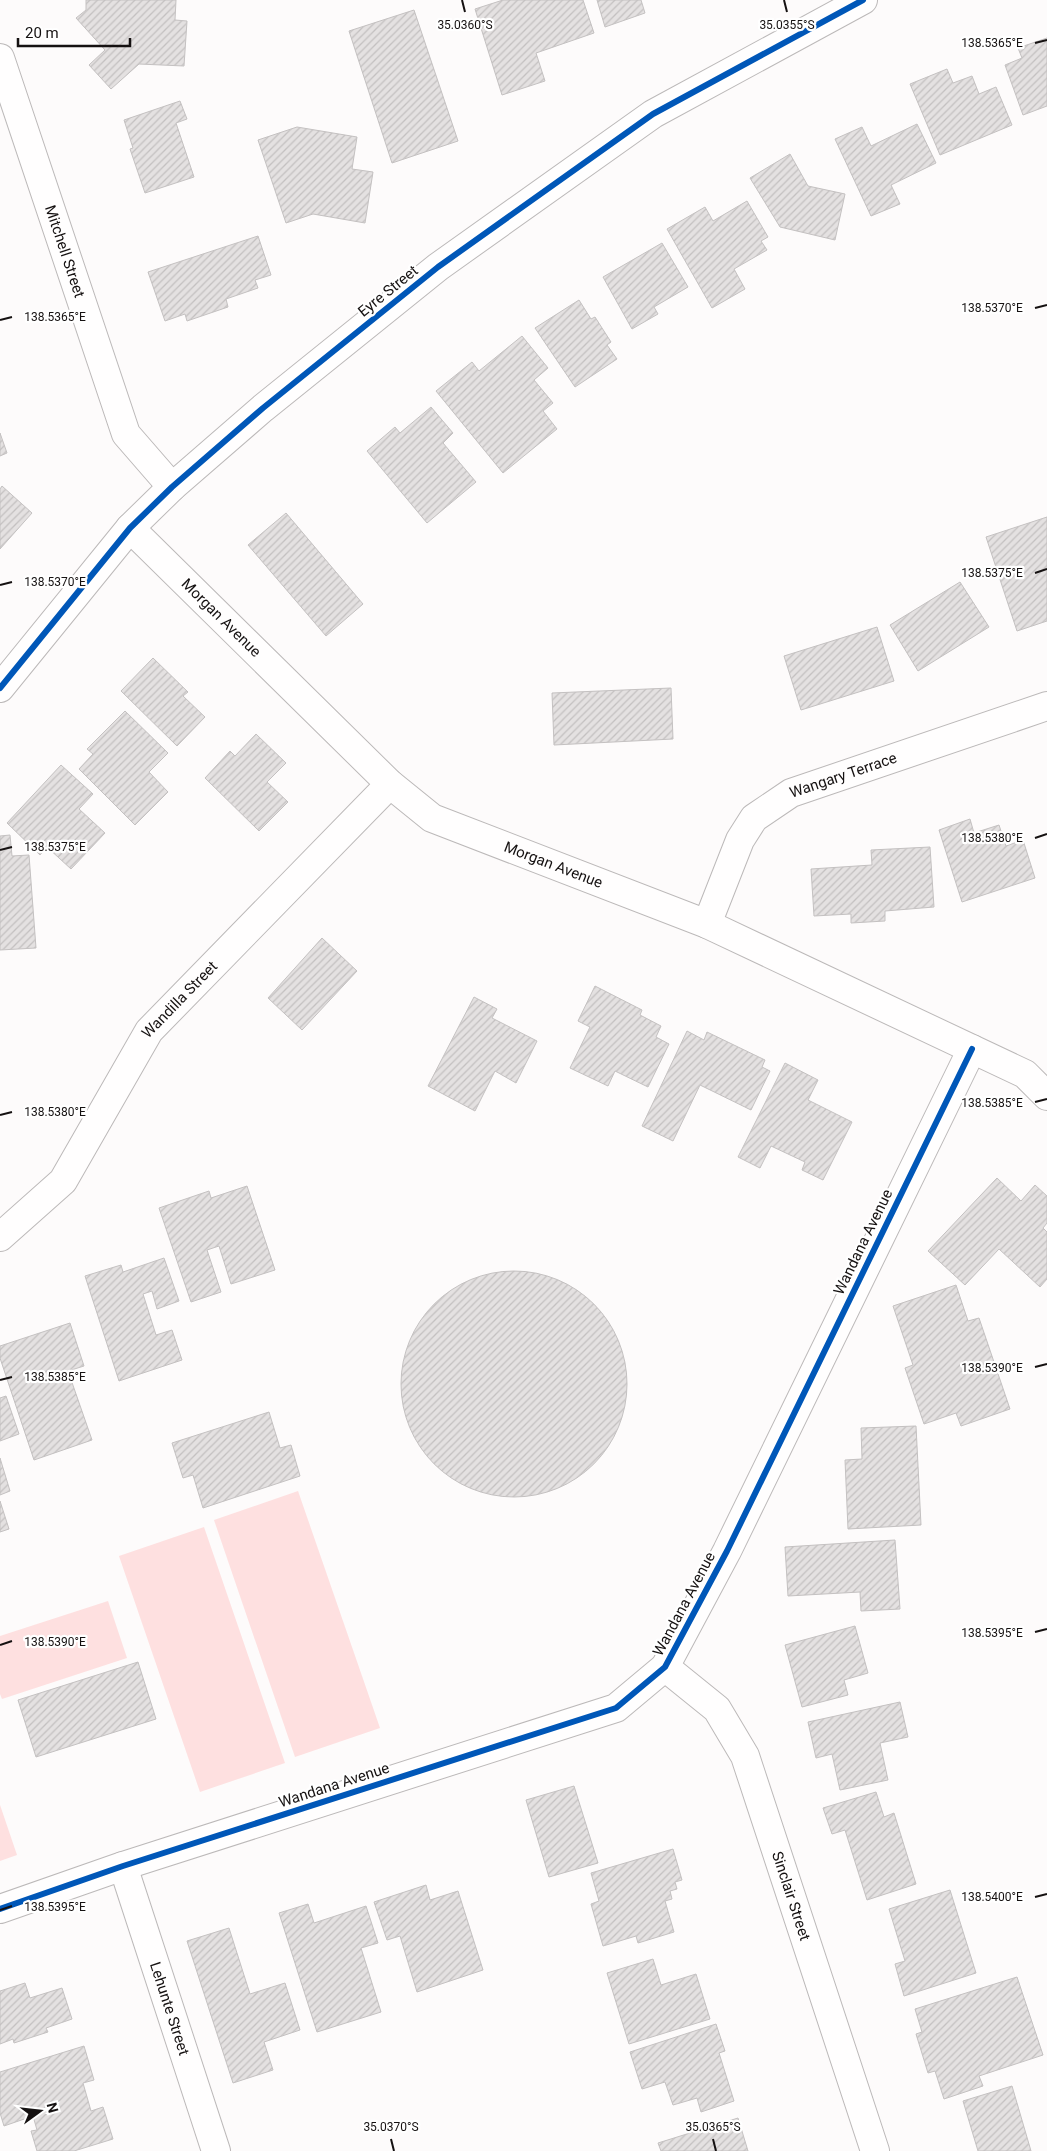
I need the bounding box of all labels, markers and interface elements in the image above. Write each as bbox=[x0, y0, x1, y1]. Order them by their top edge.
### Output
scale bar bbox=[18, 15, 130, 47]
text: 35.0360°S bbox=[437, 18, 493, 32]
text: 35.0355°S bbox=[759, 18, 815, 32]
text: 20 m bbox=[25, 24, 59, 42]
text: 138.5365°E bbox=[961, 36, 1023, 50]
street label: Mitchell Street bbox=[41, 203, 89, 300]
street label: Eyre Street bbox=[355, 261, 422, 321]
text: 138.5370°E bbox=[961, 301, 1023, 315]
text: 138.5365°E bbox=[24, 310, 86, 324]
text: 138.5375°E bbox=[961, 566, 1023, 580]
text: 138.5370°E bbox=[24, 575, 86, 589]
street label: Morgan Avenue bbox=[178, 575, 265, 661]
street label: Wangary Terrace bbox=[787, 749, 899, 802]
text: 138.5380°E bbox=[961, 831, 1023, 845]
street label: Morgan Avenue bbox=[501, 838, 605, 892]
text: 138.5375°E bbox=[24, 840, 86, 854]
street label: Wandilla Street bbox=[138, 957, 221, 1042]
text: 138.5385°E bbox=[961, 1096, 1023, 1110]
text: 138.5380°E bbox=[24, 1105, 86, 1119]
street label: Wandana Avenue bbox=[830, 1186, 896, 1298]
text: 138.5390°E bbox=[961, 1361, 1023, 1375]
text: 138.5385°E bbox=[24, 1370, 86, 1384]
street label: Wandana Avenue bbox=[649, 1549, 719, 1659]
text: 138.5395°E bbox=[961, 1626, 1023, 1640]
text: 138.5390°E bbox=[24, 1635, 86, 1649]
street label: Wandana Avenue bbox=[276, 1759, 392, 1811]
street label: Sinclair Street bbox=[768, 1849, 814, 1943]
text: 138.5400°E bbox=[961, 1890, 1023, 1904]
text: 138.5395°E bbox=[24, 1900, 86, 1914]
street label: Lehunte Street bbox=[146, 1960, 193, 2058]
north arrow bbox=[15, 2086, 65, 2136]
text: N bbox=[44, 2101, 62, 2114]
text: 35.0370°S bbox=[363, 2120, 419, 2134]
text: 35.0365°S bbox=[685, 2120, 741, 2134]

